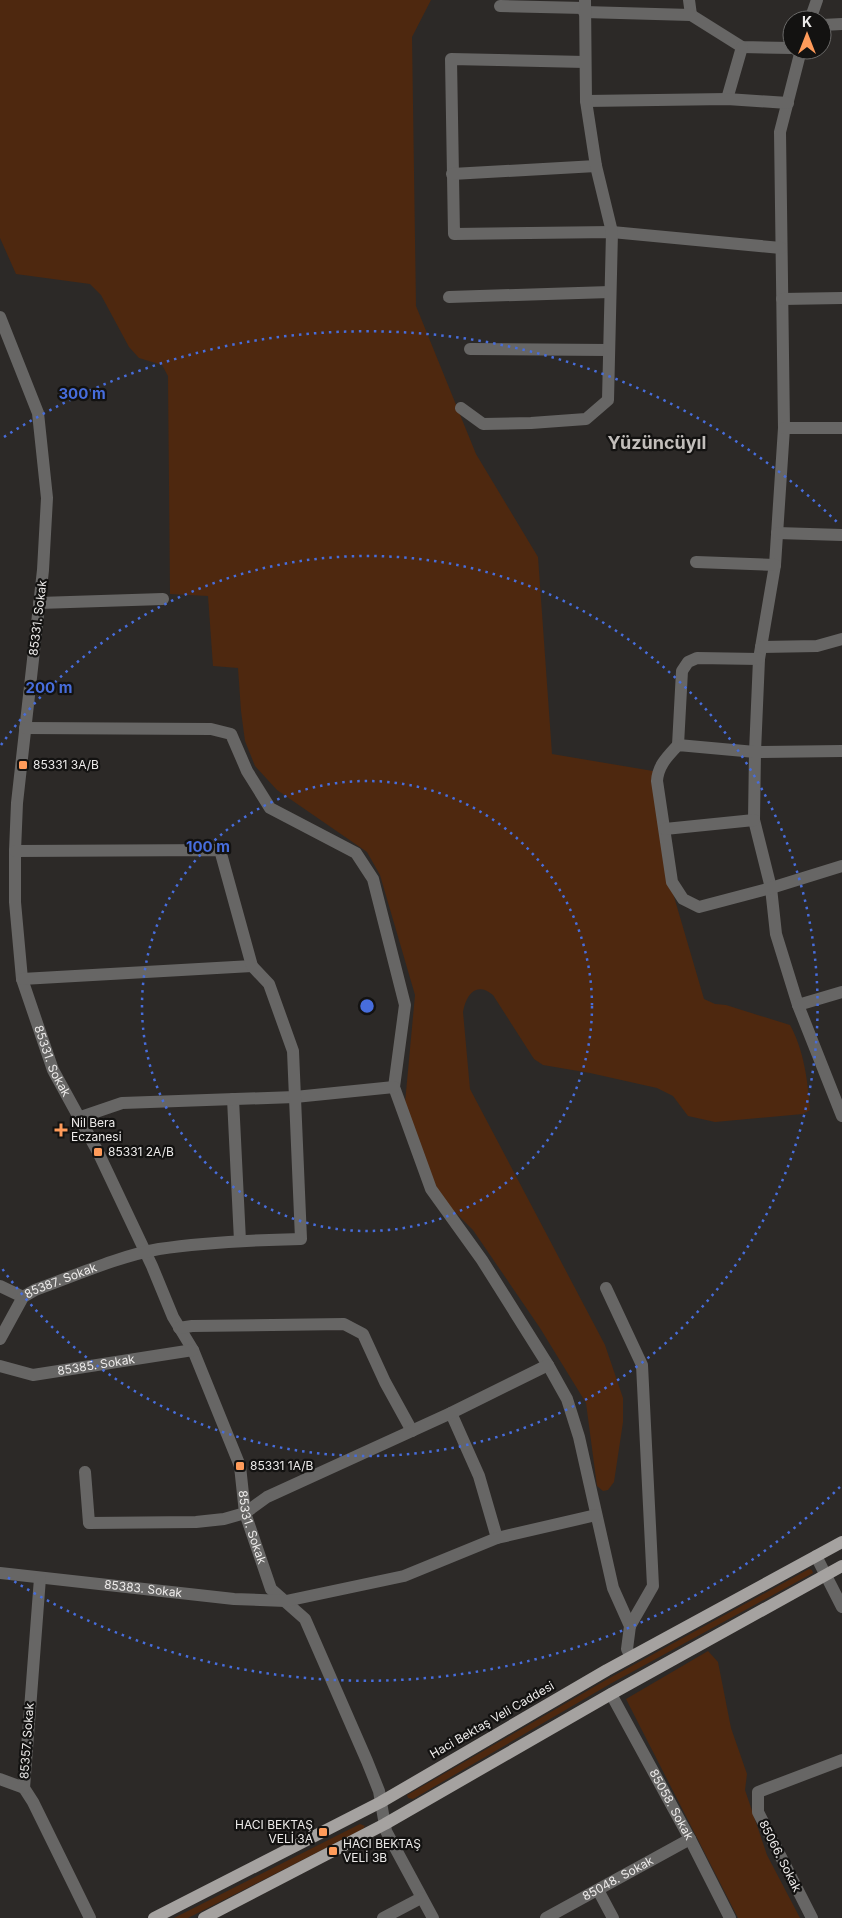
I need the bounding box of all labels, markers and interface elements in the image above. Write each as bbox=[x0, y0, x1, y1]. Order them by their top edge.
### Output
north arrow bbox=[782, 10, 832, 60]
text: K bbox=[802, 13, 812, 30]
text: 300 m bbox=[58, 384, 106, 403]
district label: Yüzüncüyıl bbox=[608, 432, 706, 453]
street label: 85331. Sokak bbox=[25, 579, 50, 657]
text: 200 m bbox=[26, 678, 72, 697]
place label: 85331 3A/B bbox=[33, 757, 99, 772]
marker: 85331 3A/B bbox=[17, 759, 29, 771]
text: 100 m bbox=[186, 837, 230, 856]
centre of rings bbox=[358, 997, 376, 1015]
street label: 85331. Sokak bbox=[31, 1023, 74, 1099]
place label: Nil Bera Eczanesi bbox=[71, 1115, 122, 1144]
marker: Nil Bera Eczanesi bbox=[55, 1124, 67, 1136]
place label: 85331 2A/B bbox=[108, 1144, 174, 1159]
marker: 85331 2A/B bbox=[92, 1146, 104, 1158]
street label: 85387. Sokak bbox=[21, 1259, 99, 1302]
street label: 85385. Sokak bbox=[56, 1351, 136, 1378]
place label: 85331 1A/B bbox=[250, 1458, 314, 1473]
marker: 85331 1A/B bbox=[234, 1460, 246, 1472]
street label: 85331. Sokak bbox=[236, 1490, 270, 1566]
street label: 85383. Sokak bbox=[103, 1577, 183, 1600]
street label: Haci Bektaş Veli Caddesi bbox=[427, 1678, 557, 1761]
street label: 85357. Sokak bbox=[16, 1702, 37, 1780]
street label: 85058. Sokak bbox=[646, 1766, 697, 1843]
place label: HACI BEKTAŞ VELİ 3A bbox=[235, 1817, 313, 1846]
street label: 85066. Sokak bbox=[756, 1817, 805, 1894]
marker: HACI BEKTAŞ VELİ 3A bbox=[317, 1826, 329, 1838]
place label: HACI BEKTAŞ VELİ 3B bbox=[343, 1836, 421, 1865]
marker: HACI BEKTAŞ VELİ 3B bbox=[327, 1845, 339, 1857]
street label: 85048. Sokak bbox=[579, 1852, 656, 1904]

